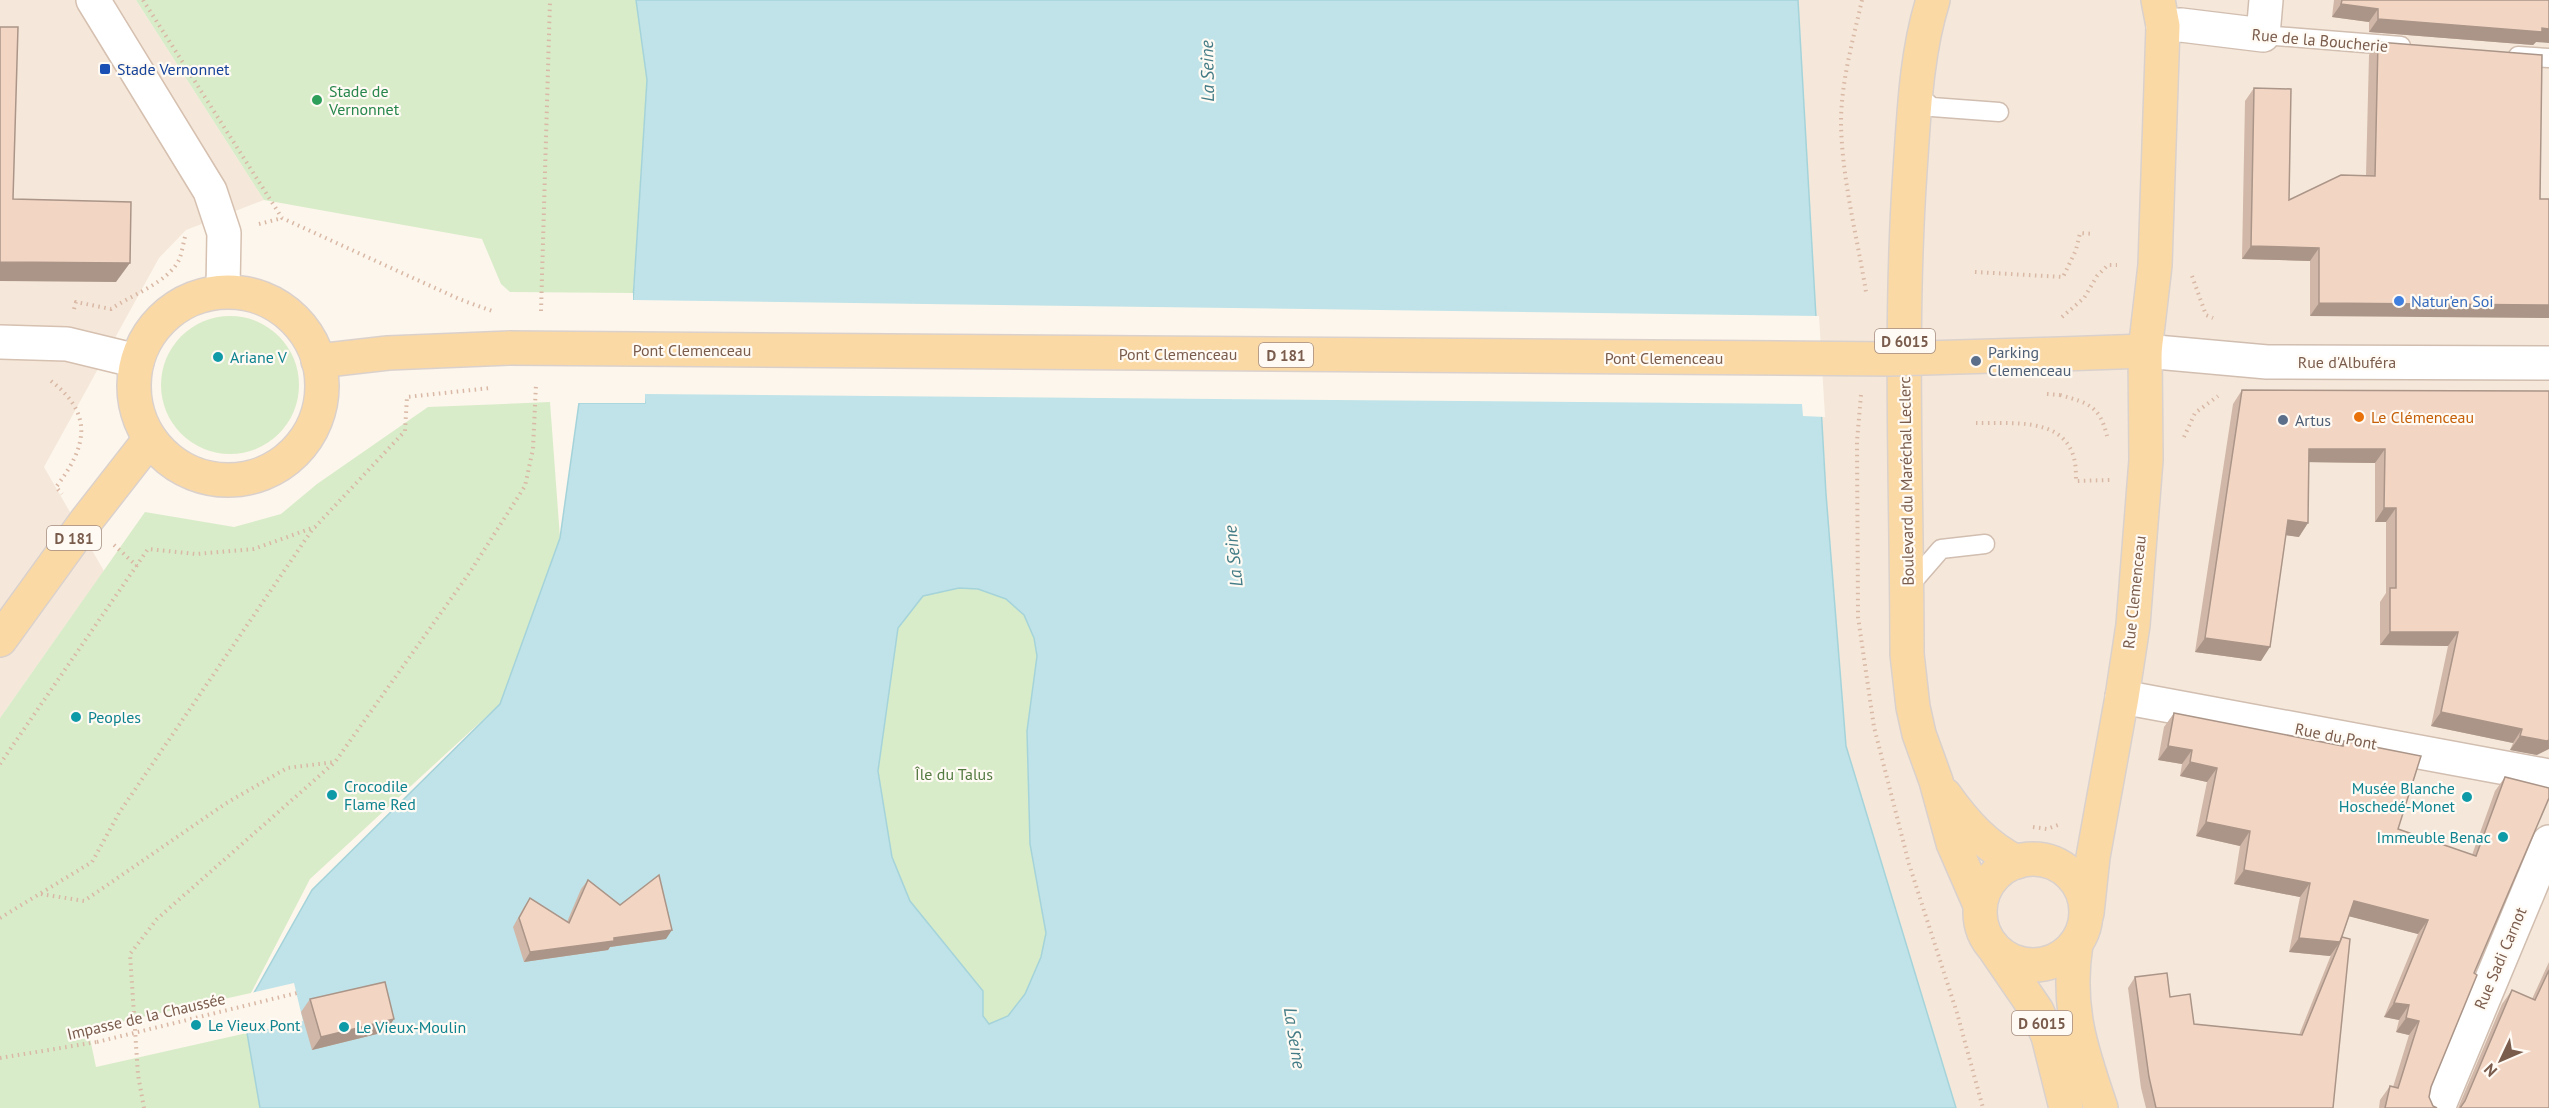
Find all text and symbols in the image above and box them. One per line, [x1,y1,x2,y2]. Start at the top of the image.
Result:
street label: Rue de la Boucherie [2251,24,2389,56]
water label: La Seine [1195,39,1219,102]
place label: Stade Vernonnet [117,59,230,79]
marker: Stade Vernonnet [98,62,112,76]
place label: Stade de Vernonnet [328,81,400,119]
marker: Stade de Vernonnet [310,93,324,107]
place label: Natur'en Soi [2411,291,2494,311]
marker: Natur'en Soi [2392,294,2406,308]
road number: D 6015 [1875,329,1935,353]
street label: Pont Clemenceau [633,340,751,360]
place label: Parking Clemenceau [1988,342,2071,380]
road number: D 181 [1259,343,1313,367]
street label: Pont Clemenceau [1119,344,1237,364]
place label: Ariane V [230,347,288,367]
street label: Pont Clemenceau [1605,348,1723,368]
marker: Ariane V [211,350,225,364]
street label: Rue d'Albuféra [2298,352,2396,372]
marker: Parking Clemenceau [1969,354,1983,368]
street label: Boulevard du Maréchal Leclerc [1894,376,1918,586]
place label: Le Clémenceau [2371,407,2474,427]
place label: Artus [2295,410,2331,430]
marker: Le Clémenceau [2352,410,2366,424]
marker: Artus [2276,413,2290,427]
water label: La Seine [1218,523,1248,588]
road number: D 181 [47,526,101,550]
street label: Rue Clemenceau [2118,534,2150,650]
place label: Peoples [88,707,141,727]
marker: Peoples [69,710,83,724]
street label: Rue du Pont [2293,718,2379,754]
park label: Île du Talus [914,764,993,784]
place label: Crocodile Flame Red [344,776,416,814]
place label: Musée Blanche Hoschedé-Monet [2339,778,2456,816]
marker: Crocodile Flame Red [325,788,339,802]
marker: Musée Blanche Hoschedé-Monet [2460,790,2474,804]
place label: Immeuble Benac [2377,827,2491,847]
marker: Immeuble Benac [2496,830,2510,844]
street label: Rue Sadi Carnot [2470,903,2531,1012]
street label: Impasse de la Chaussée [65,988,227,1044]
water label: La Seine [1279,1006,1311,1071]
road number: D 6015 [2012,1011,2072,1035]
place label: Le Vieux Pont [208,1015,301,1035]
place label: Le Vieux-Moulin [356,1017,466,1037]
marker: Le Vieux Pont [189,1018,203,1032]
marker: Le Vieux-Moulin [337,1020,351,1034]
north arrow [2471,1030,2531,1090]
text: N [2479,1060,2501,1081]

